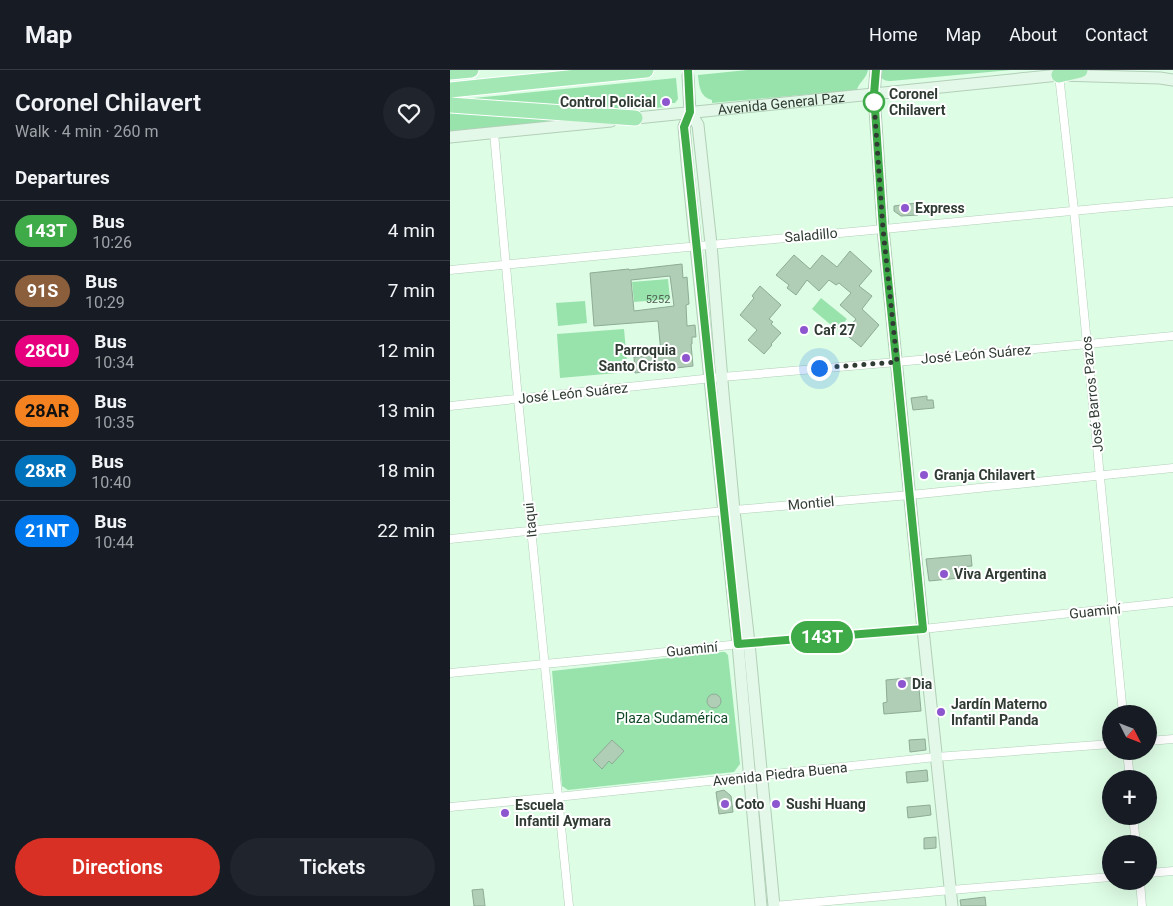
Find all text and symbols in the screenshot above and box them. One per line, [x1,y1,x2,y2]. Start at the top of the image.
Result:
text: Map [25,21,72,49]
text: Home [869,24,918,45]
text: Map [946,24,981,45]
text: About [1009,24,1057,45]
text: Contact [1085,24,1148,45]
place label: Coronel Chilavert [889,86,946,118]
button: heart [383,87,435,139]
text: Coronel Chilavert [15,89,201,117]
street label: Avenida General Paz [717,89,846,118]
marker: Coronel Chilavert [863,91,885,113]
place label: Control Policial [560,94,656,110]
marker: Control Policial [660,96,672,108]
text: Walk · 4 min · 260 m [15,122,159,141]
text: Departures [15,166,110,189]
place label: Express [915,200,965,216]
marker: Express [899,202,911,214]
text: Bus [92,210,125,233]
text: 4 min [388,219,435,242]
text: 143T [25,220,67,241]
street label: Saladillo [784,225,838,245]
text: 10:26 [92,233,132,252]
text: Bus [85,270,118,293]
text: 7 min [388,279,435,302]
text: 91S [27,280,58,301]
text: 10:29 [85,293,125,312]
house number: 5252 [646,293,670,306]
place label: Caf 27 [814,322,855,338]
marker: Caf 27 [798,324,810,336]
text: Bus [94,330,127,353]
street label: José Barros Pazos [1078,335,1106,453]
text: 12 min [377,339,435,362]
text: 28CU [25,340,69,361]
street label: José León Suárez [920,341,1032,367]
place label: Parroquia Santo Cristo [598,342,676,374]
marker: Parroquia Santo Cristo [680,352,692,364]
text: 10:34 [94,353,134,372]
your location [807,356,832,381]
street label: José León Suárez [517,379,629,407]
text: Bus [94,390,127,413]
text: 13 min [377,399,435,422]
text: 28AR [25,400,69,421]
text: 10:35 [94,413,134,432]
text: Bus [91,450,124,473]
text: 18 min [377,459,435,482]
text: 28xR [25,460,66,481]
place label: Granja Chilavert [934,467,1035,483]
marker: Granja Chilavert [918,469,930,481]
text: 10:40 [91,473,131,492]
street label: Montiel [787,493,835,513]
street label: Itaqui [520,502,540,538]
text: Bus [94,510,127,533]
text: 22 min [377,519,435,542]
text: 21NT [25,520,69,541]
text: 10:44 [94,533,134,552]
place label: Viva Argentina [954,566,1047,582]
marker: Viva Argentina [938,568,950,580]
street label: Guaminí [1068,600,1122,622]
line badge: 143T [787,621,857,653]
text: 143T [801,626,843,647]
street label: Guaminí [665,638,719,660]
place label: Dia [912,676,933,692]
marker: Dia [896,678,908,690]
place label: Jardín Materno Infantil Panda [951,696,1047,728]
north arrow [1102,705,1158,760]
map controls [1102,705,1157,890]
marker: Jardín Materno Infantil Panda [935,706,947,718]
park label: Plaza Sudamérica [616,710,728,726]
street label: Avenida Piedra Buena [712,759,848,789]
button: + [1102,770,1157,825]
place label: Coto [735,796,765,812]
place label: Sushi Huang [786,796,866,812]
place label: Escuela Infantil Aymara [515,797,612,829]
marker: Coto [719,798,731,810]
marker: Sushi Huang [770,798,782,810]
marker: Escuela Infantil Aymara [499,807,511,819]
button: − [1102,835,1157,890]
button: Directions [15,838,220,896]
button: Tickets [230,838,435,896]

